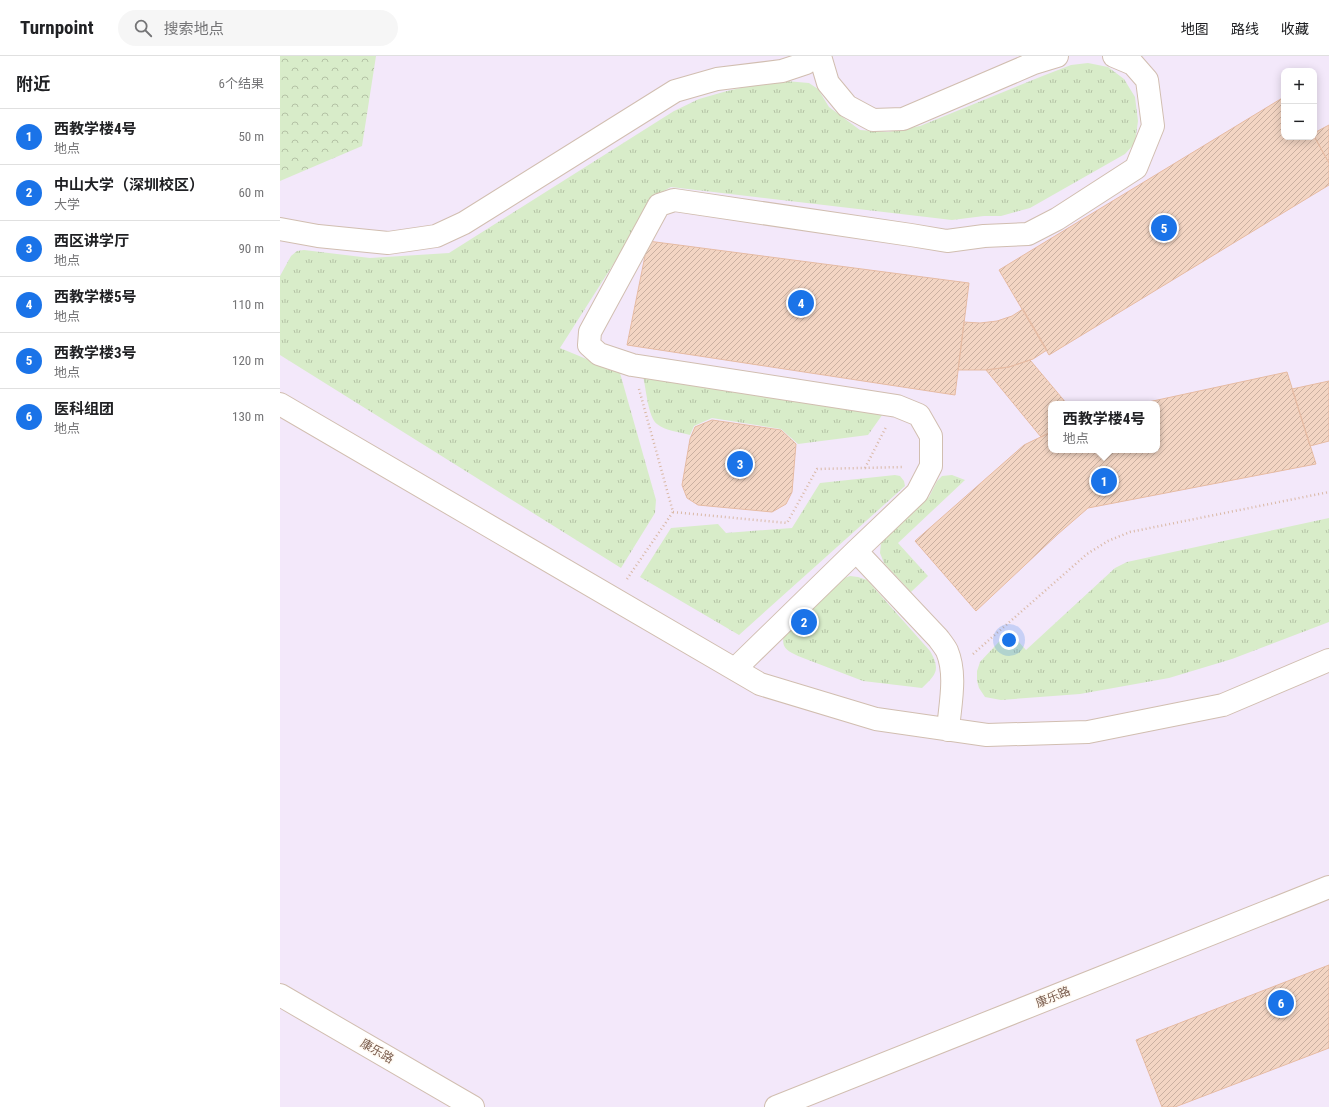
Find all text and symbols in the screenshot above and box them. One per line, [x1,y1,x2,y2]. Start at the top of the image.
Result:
search box [118,10,398,46]
text: Turnpoint [20,16,94,39]
icon: search [132,17,154,39]
text: 搜索地点 [164,20,224,38]
text: 地图 [1181,21,1209,37]
text: 路线 [1231,21,1259,37]
text: 收藏 [1281,21,1309,37]
map controls [1281,68,1317,140]
button: + [1281,68,1317,104]
text: 附近 [16,74,50,94]
text: 6个结果 [219,76,264,91]
button: − [1281,104,1317,140]
text: 西教学楼4号 [54,120,137,138]
text: 1 [26,129,32,144]
text: 50 m [238,129,264,144]
text: 地点 [54,141,80,156]
text: 中山大学（深圳校区） [54,176,204,194]
text: 2 [26,185,32,200]
text: 60 m [238,185,264,200]
text: 大学 [54,197,80,212]
pin: 5 [1151,213,1177,243]
text: 西区讲学厅 [54,232,129,250]
text: 3 [26,241,32,256]
text: 90 m [238,241,264,256]
text: 地点 [54,253,80,268]
text: 西教学楼5号 [54,288,137,306]
pin: 4 [788,288,814,318]
text: 4 [26,297,32,312]
text: 110 m [232,297,264,312]
text: 地点 [54,309,80,324]
text: 西教学楼3号 [54,344,137,362]
text: 5 [26,353,32,368]
text: 120 m [232,353,264,368]
text: 地点 [54,365,80,380]
text: 医科组团 [54,400,114,418]
popup [1048,401,1160,453]
text: 6 [26,409,32,424]
text: 130 m [232,409,264,424]
text: 西教学楼4号 [1063,410,1145,428]
text: 地点 [54,421,80,436]
text: 地点 [1063,431,1089,446]
pin: 3 [727,449,753,479]
pin: 1 [1091,466,1117,496]
pin: 2 [791,607,817,637]
your location [999,630,1019,650]
street label: 康乐路 [1034,984,1072,1010]
pin: 6 [1268,988,1294,1018]
street label: 康乐路 [358,1036,396,1066]

